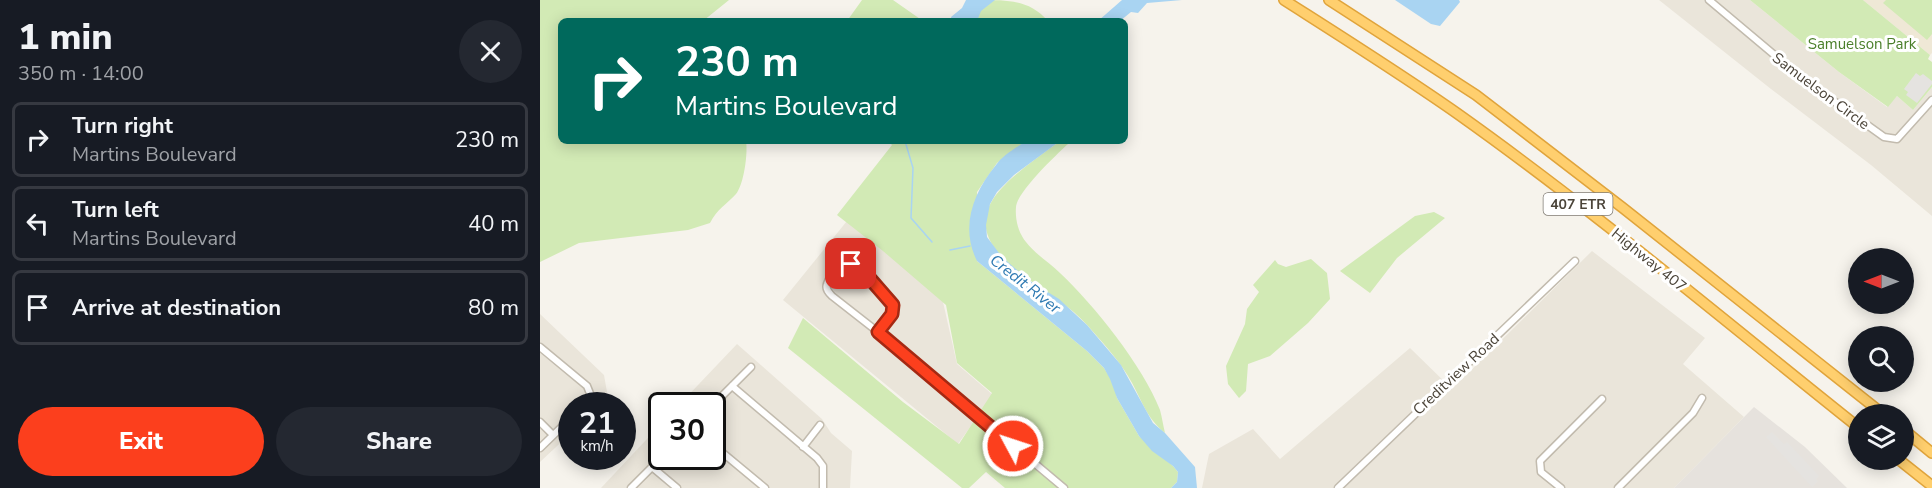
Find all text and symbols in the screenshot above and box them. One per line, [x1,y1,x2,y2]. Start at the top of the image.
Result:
text: 1 min [18,13,113,62]
button: close [459,20,522,83]
text: 230 m [675,34,799,91]
park label: Samuelson Park [1808,34,1917,54]
icon: right [576,42,654,120]
street label: Samuelson Circle [1768,48,1874,134]
text: 350 m · 14:00 [18,60,144,87]
text: Martins Boulevard [675,88,897,125]
text: Turn right [72,111,173,141]
icon: right [21,123,54,156]
text: 230 m [455,125,519,155]
text: Martins Boulevard [72,141,237,168]
road number: 407 ETR [1544,193,1612,215]
text: Turn left [72,195,159,225]
icon: left [21,207,54,240]
text: 40 m [468,209,519,239]
street label: Highway 407 [1607,224,1691,296]
text: Martins Boulevard [72,225,237,252]
pin [825,238,876,289]
icon: arrive [834,247,867,280]
north arrow [1848,248,1914,314]
map controls [1848,248,1914,470]
water label: Credit River [985,249,1066,319]
icon: arrive [21,291,54,324]
text: Arrive at destination [72,293,281,323]
text: 80 m [468,293,519,323]
button: search [1848,326,1914,392]
street label: Creditview Road [1408,329,1504,419]
speed limit sign: 30 [648,392,726,470]
text: 21 [579,403,615,444]
button: layers [1848,404,1914,470]
button: Exit [18,407,264,476]
button: Share [276,407,522,476]
position arrow [981,414,1045,478]
text: km/h [580,436,614,456]

